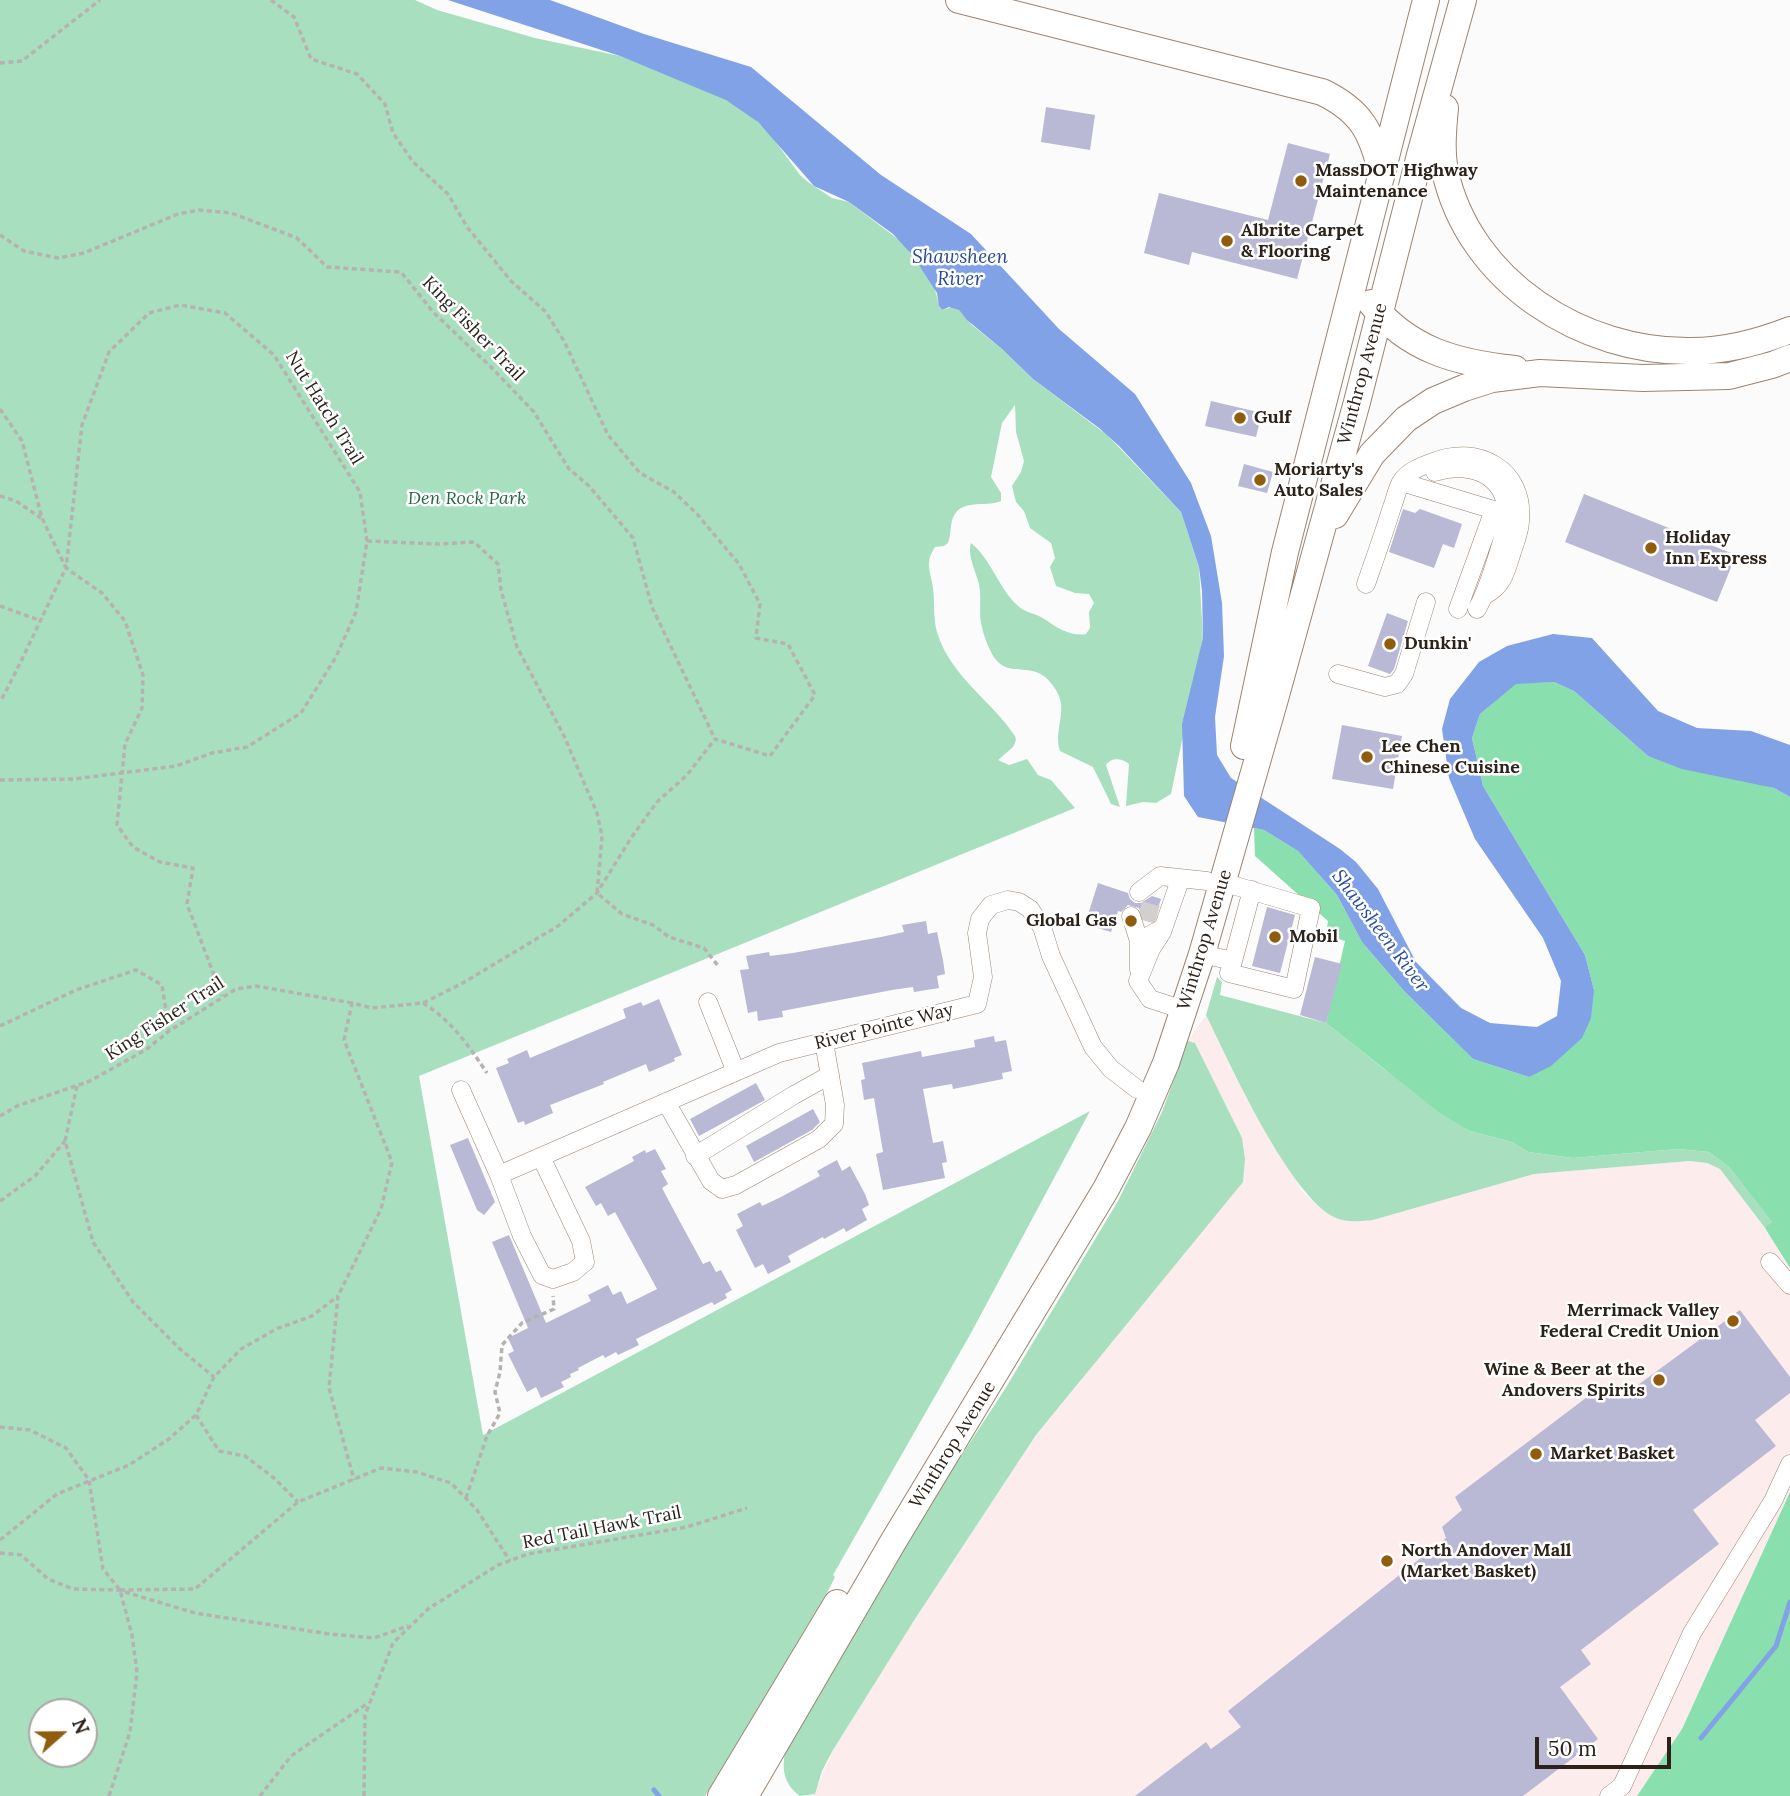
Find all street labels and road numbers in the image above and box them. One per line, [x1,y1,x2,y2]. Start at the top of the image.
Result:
street label: King Fisher Trail [418,272,528,386]
street label: Winthrop Avenue [1334,301,1392,447]
street label: Nut Hatch Trail [281,347,367,469]
street label: Winthrop Avenue [1173,867,1237,1013]
street label: King Fisher Trail [102,973,228,1065]
street label: River Pointe Way [812,999,956,1055]
street label: Winthrop Avenue [905,1377,1001,1513]
street label: Red Tail Hawk Trail [521,1502,683,1554]

